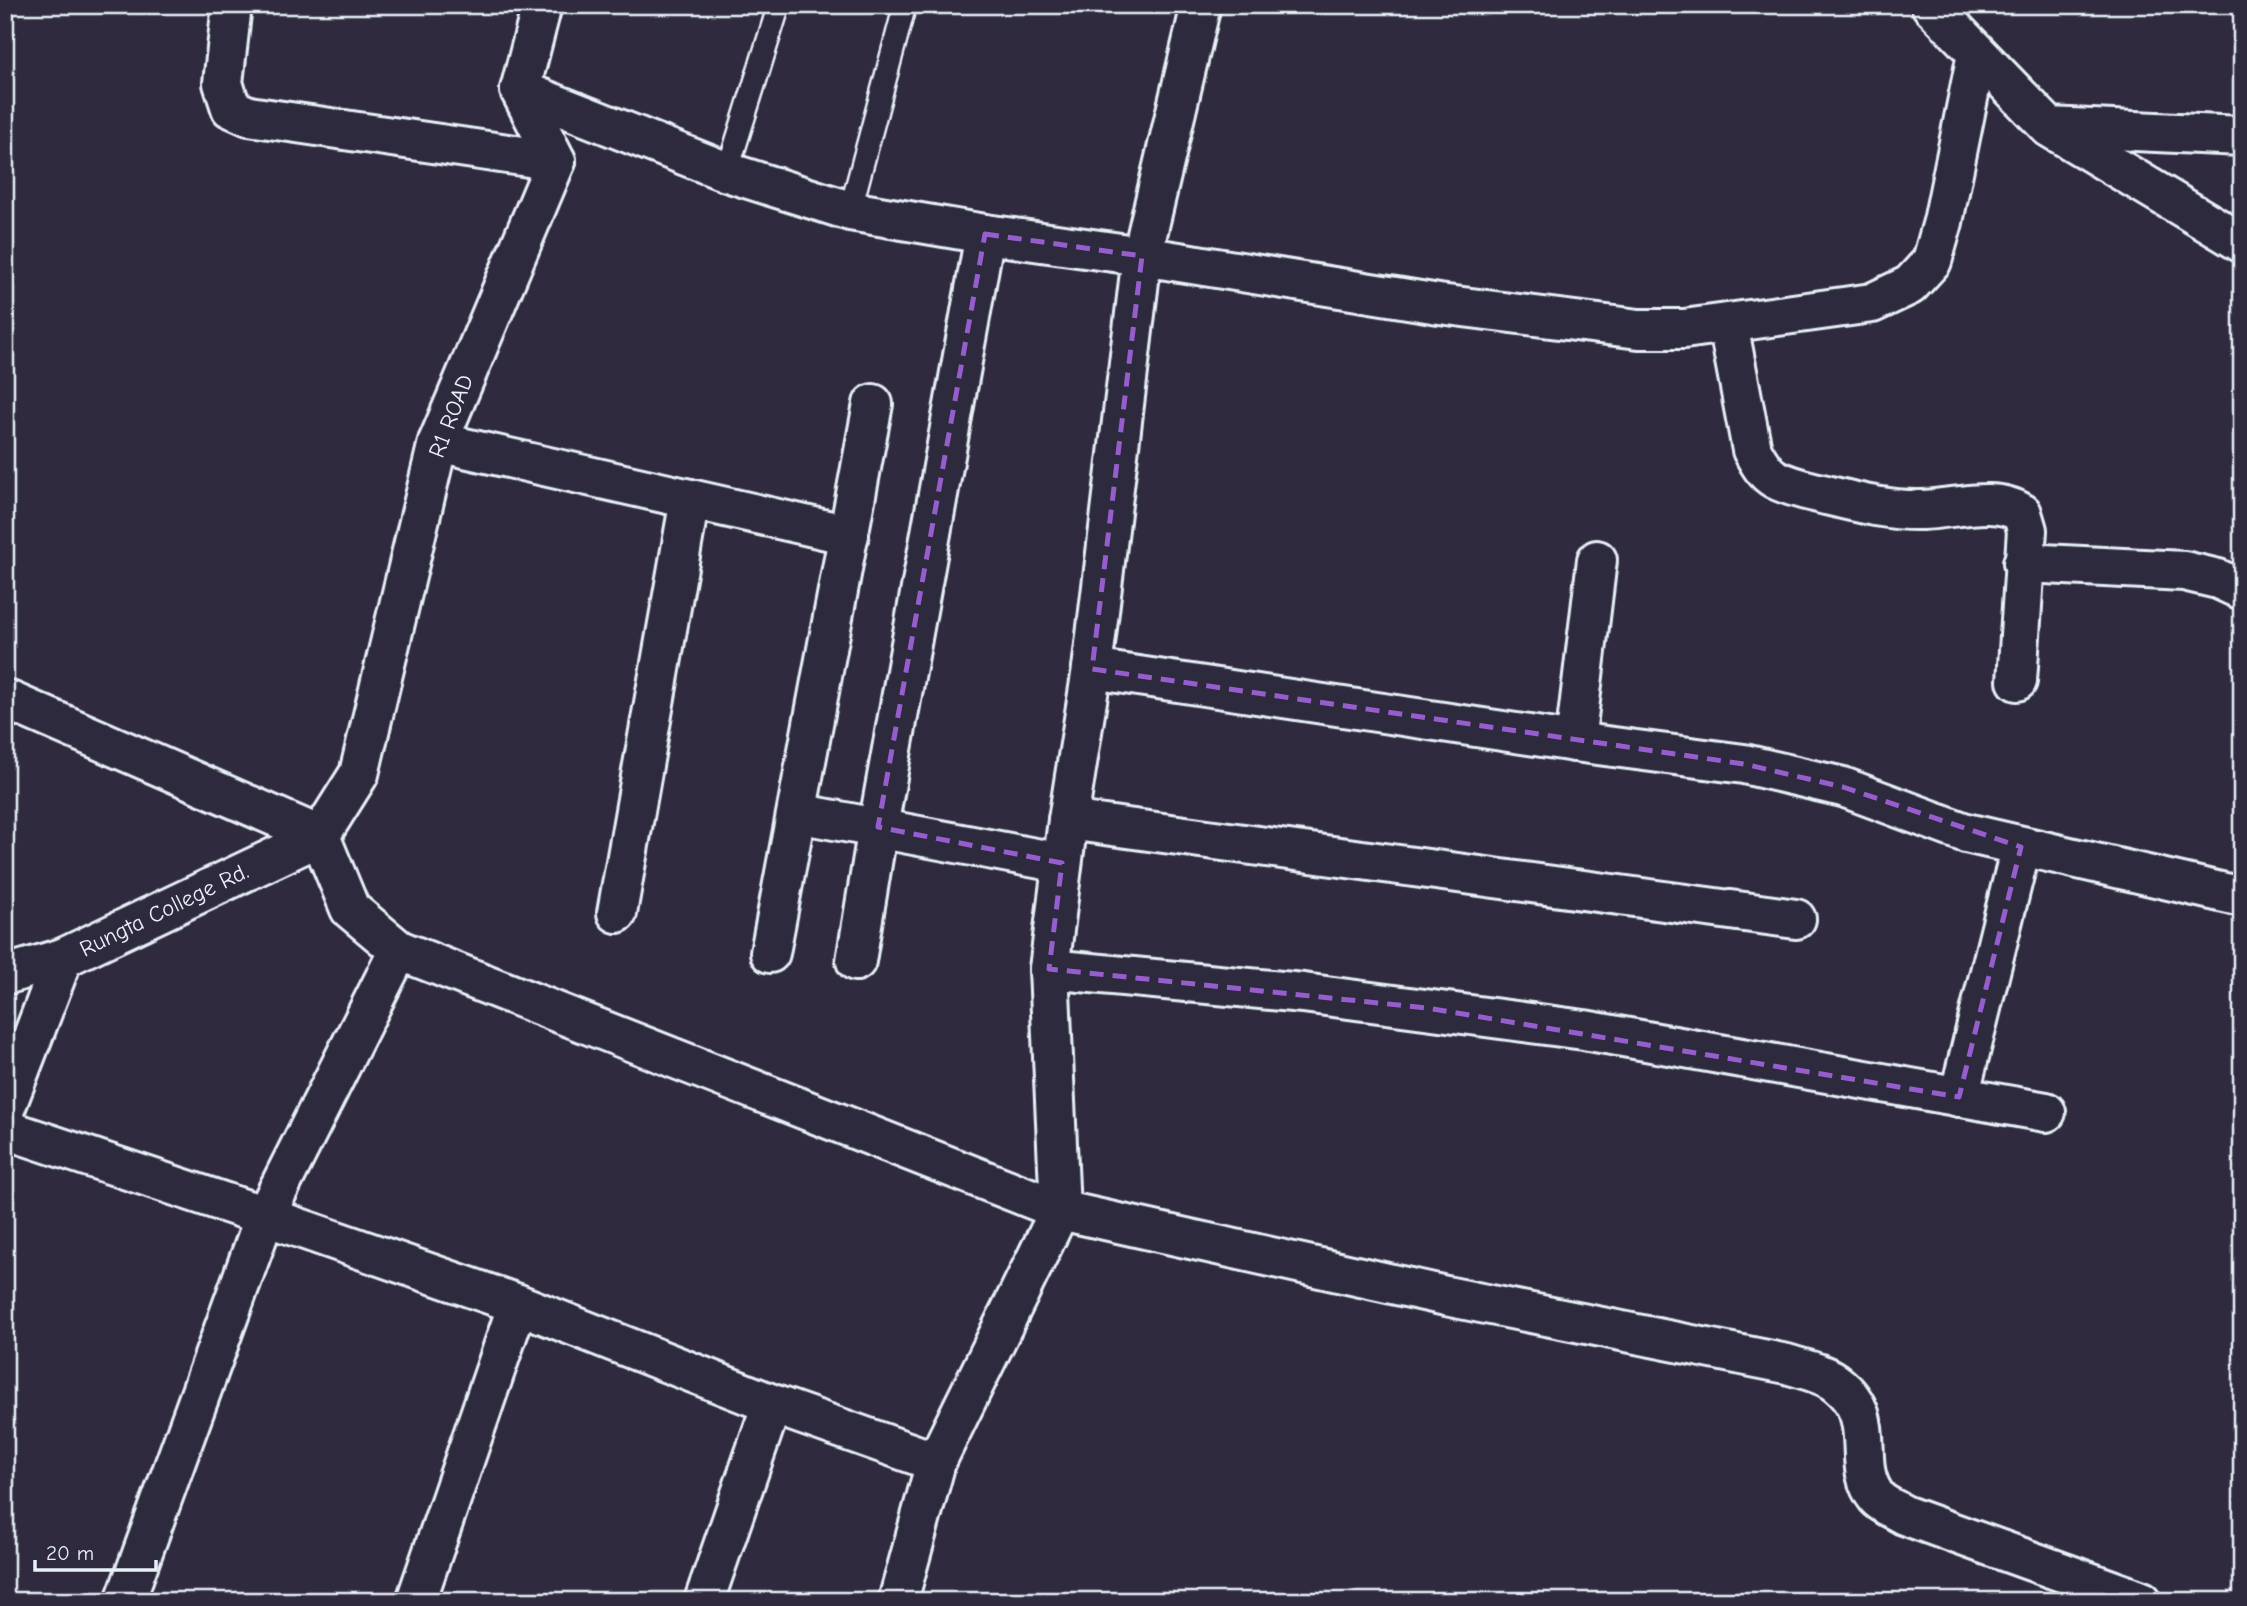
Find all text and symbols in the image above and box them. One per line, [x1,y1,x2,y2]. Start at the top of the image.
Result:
street label: R1 ROAD [423,371,479,461]
street label: Rungta College Rd. [75,857,253,963]
scale bar [35,1529,156,1573]
text: 20 m [46,1541,94,1565]

